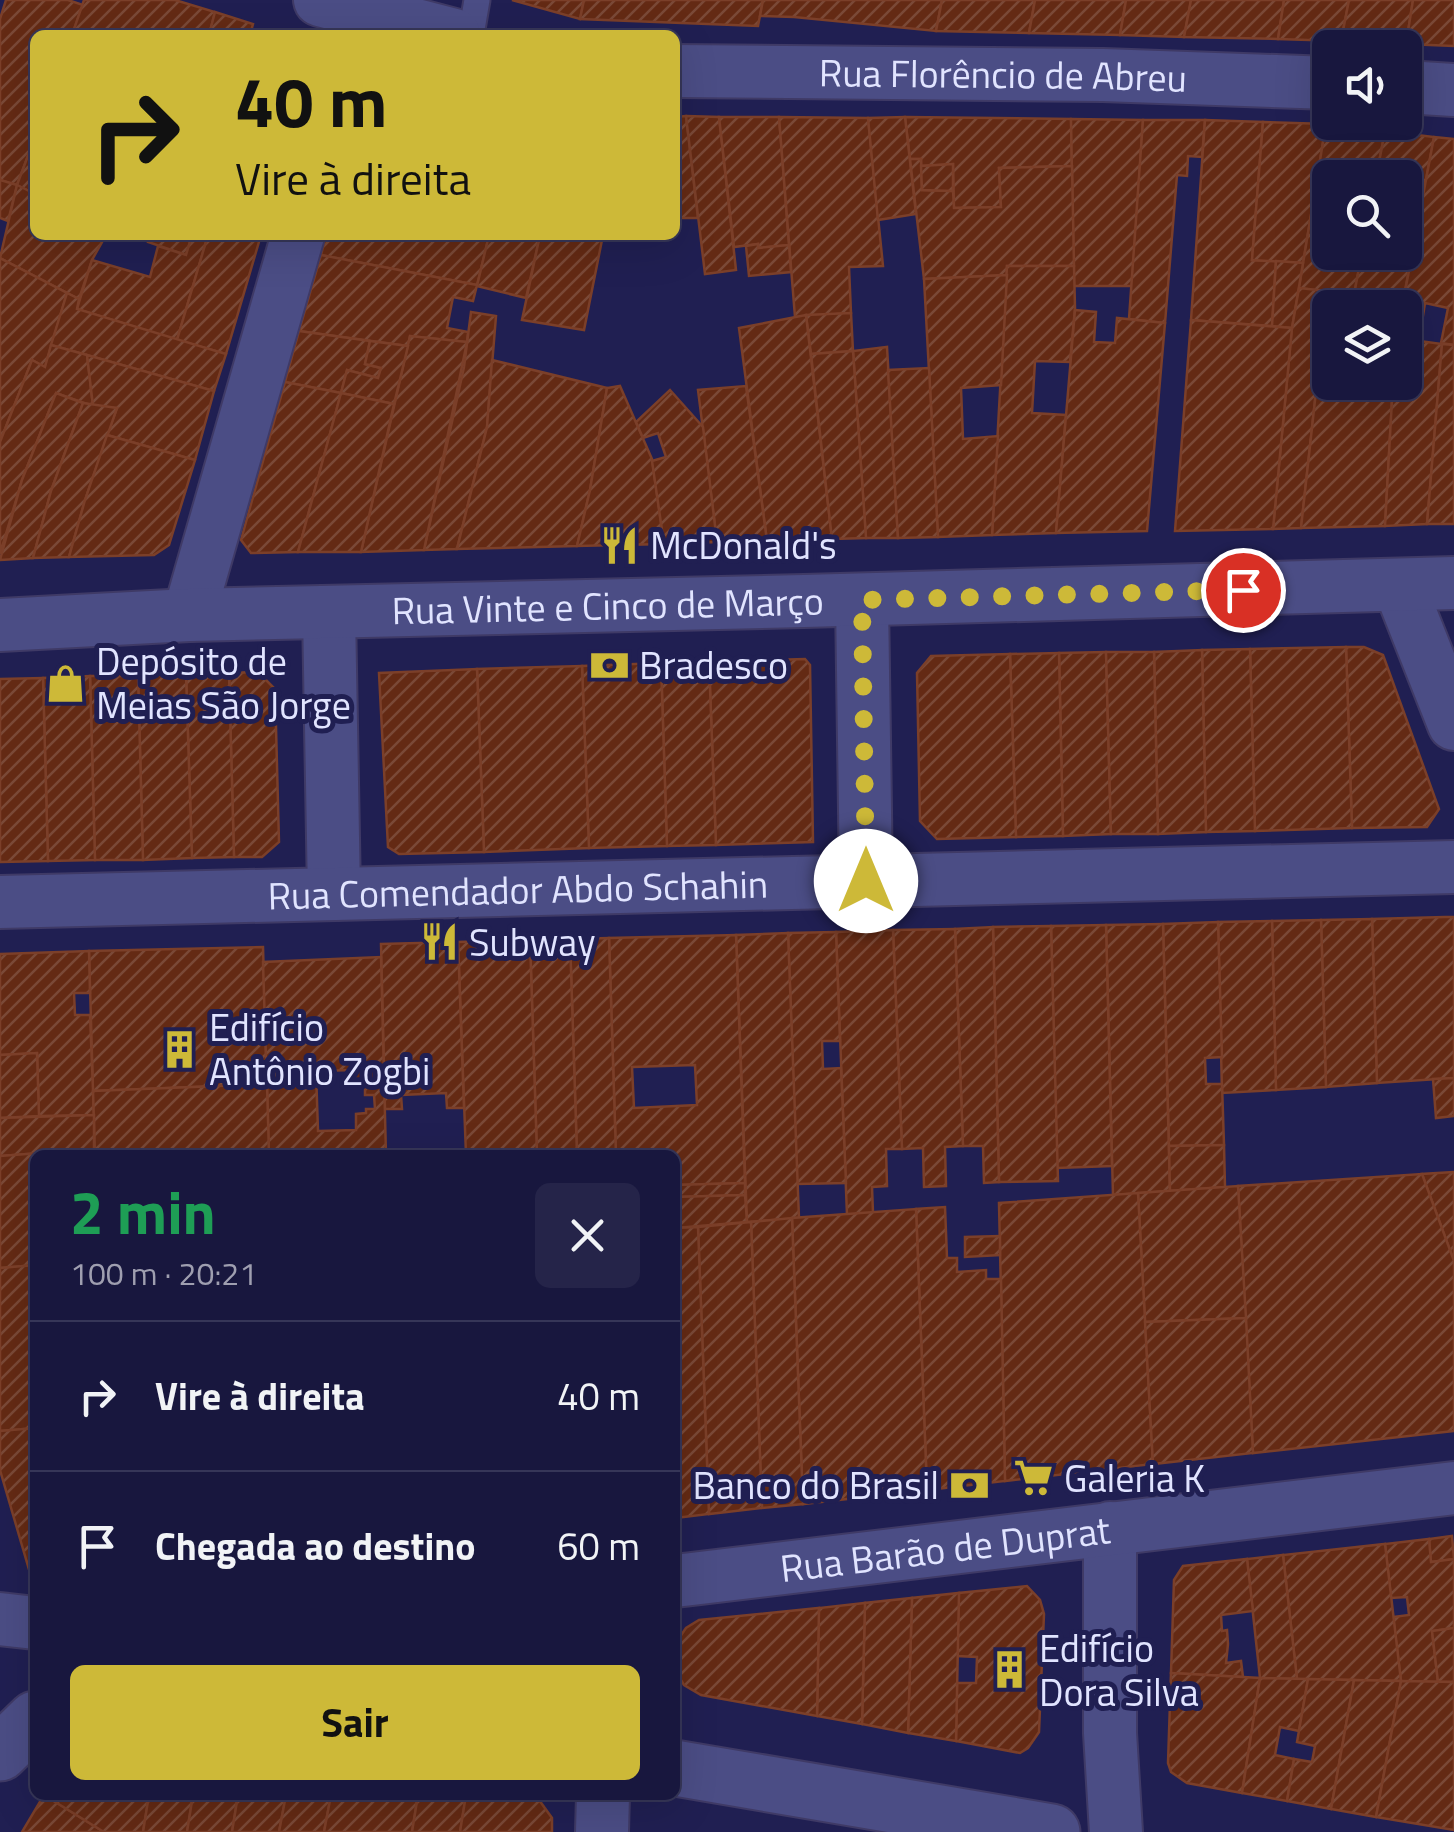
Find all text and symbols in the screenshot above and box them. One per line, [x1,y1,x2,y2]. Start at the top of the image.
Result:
map controls [1312,30,1422,400]
button: sound [1312,30,1422,140]
street label: Rua Florêncio de Abreu [819,43,1188,107]
text: 40 m [235,48,388,154]
icon: right [70,70,200,200]
text: Vire à direita [235,144,471,212]
button: search [1312,160,1422,270]
button: layers [1312,290,1422,400]
place label: McDonald's [650,516,837,574]
restaurant icon: McDonald's [599,524,641,566]
pin [1201,548,1286,633]
icon: arrive [1216,563,1271,618]
street label: Rua Vinte e Cinco de Março [391,571,824,639]
place label: Depósito de Meias São Jorge [96,632,351,734]
place label: Bradesco [639,636,788,694]
bank icon: Bradesco [588,644,630,686]
shop icon: Depósito de Meias São Jorge [45,662,87,704]
position arrow [814,829,918,933]
street label: Rua Comendador Abdo Schahin [267,855,769,925]
place label: Subway [469,913,596,971]
restaurant icon: Subway [418,921,460,963]
place label: Edifício Antônio Zogbi [209,998,430,1100]
building icon: Edifício Antônio Zogbi [158,1028,200,1070]
text: 2 min [70,1166,216,1257]
button: close [535,1183,640,1288]
text: 100 m · 20:21 [70,1249,257,1297]
text: Vire à direita [155,1367,365,1425]
text: 40 m [557,1367,640,1425]
icon: right [70,1369,125,1424]
place label: Galeria K [1064,1449,1205,1507]
place label: Banco do Brasil [692,1456,939,1514]
supermarket icon: Galeria K [1013,1457,1055,1499]
bank icon: Banco do Brasil [948,1464,990,1506]
street label: Rua Barão de Duprat [777,1500,1113,1597]
text: Chegada ao destino [155,1517,475,1575]
text: 60 m [557,1517,640,1575]
icon: arrive [70,1519,125,1574]
place label: Edifício Dora Silva [1039,1619,1199,1721]
building icon: Edifício Dora Silva [988,1649,1030,1691]
button: Sair [70,1665,640,1780]

